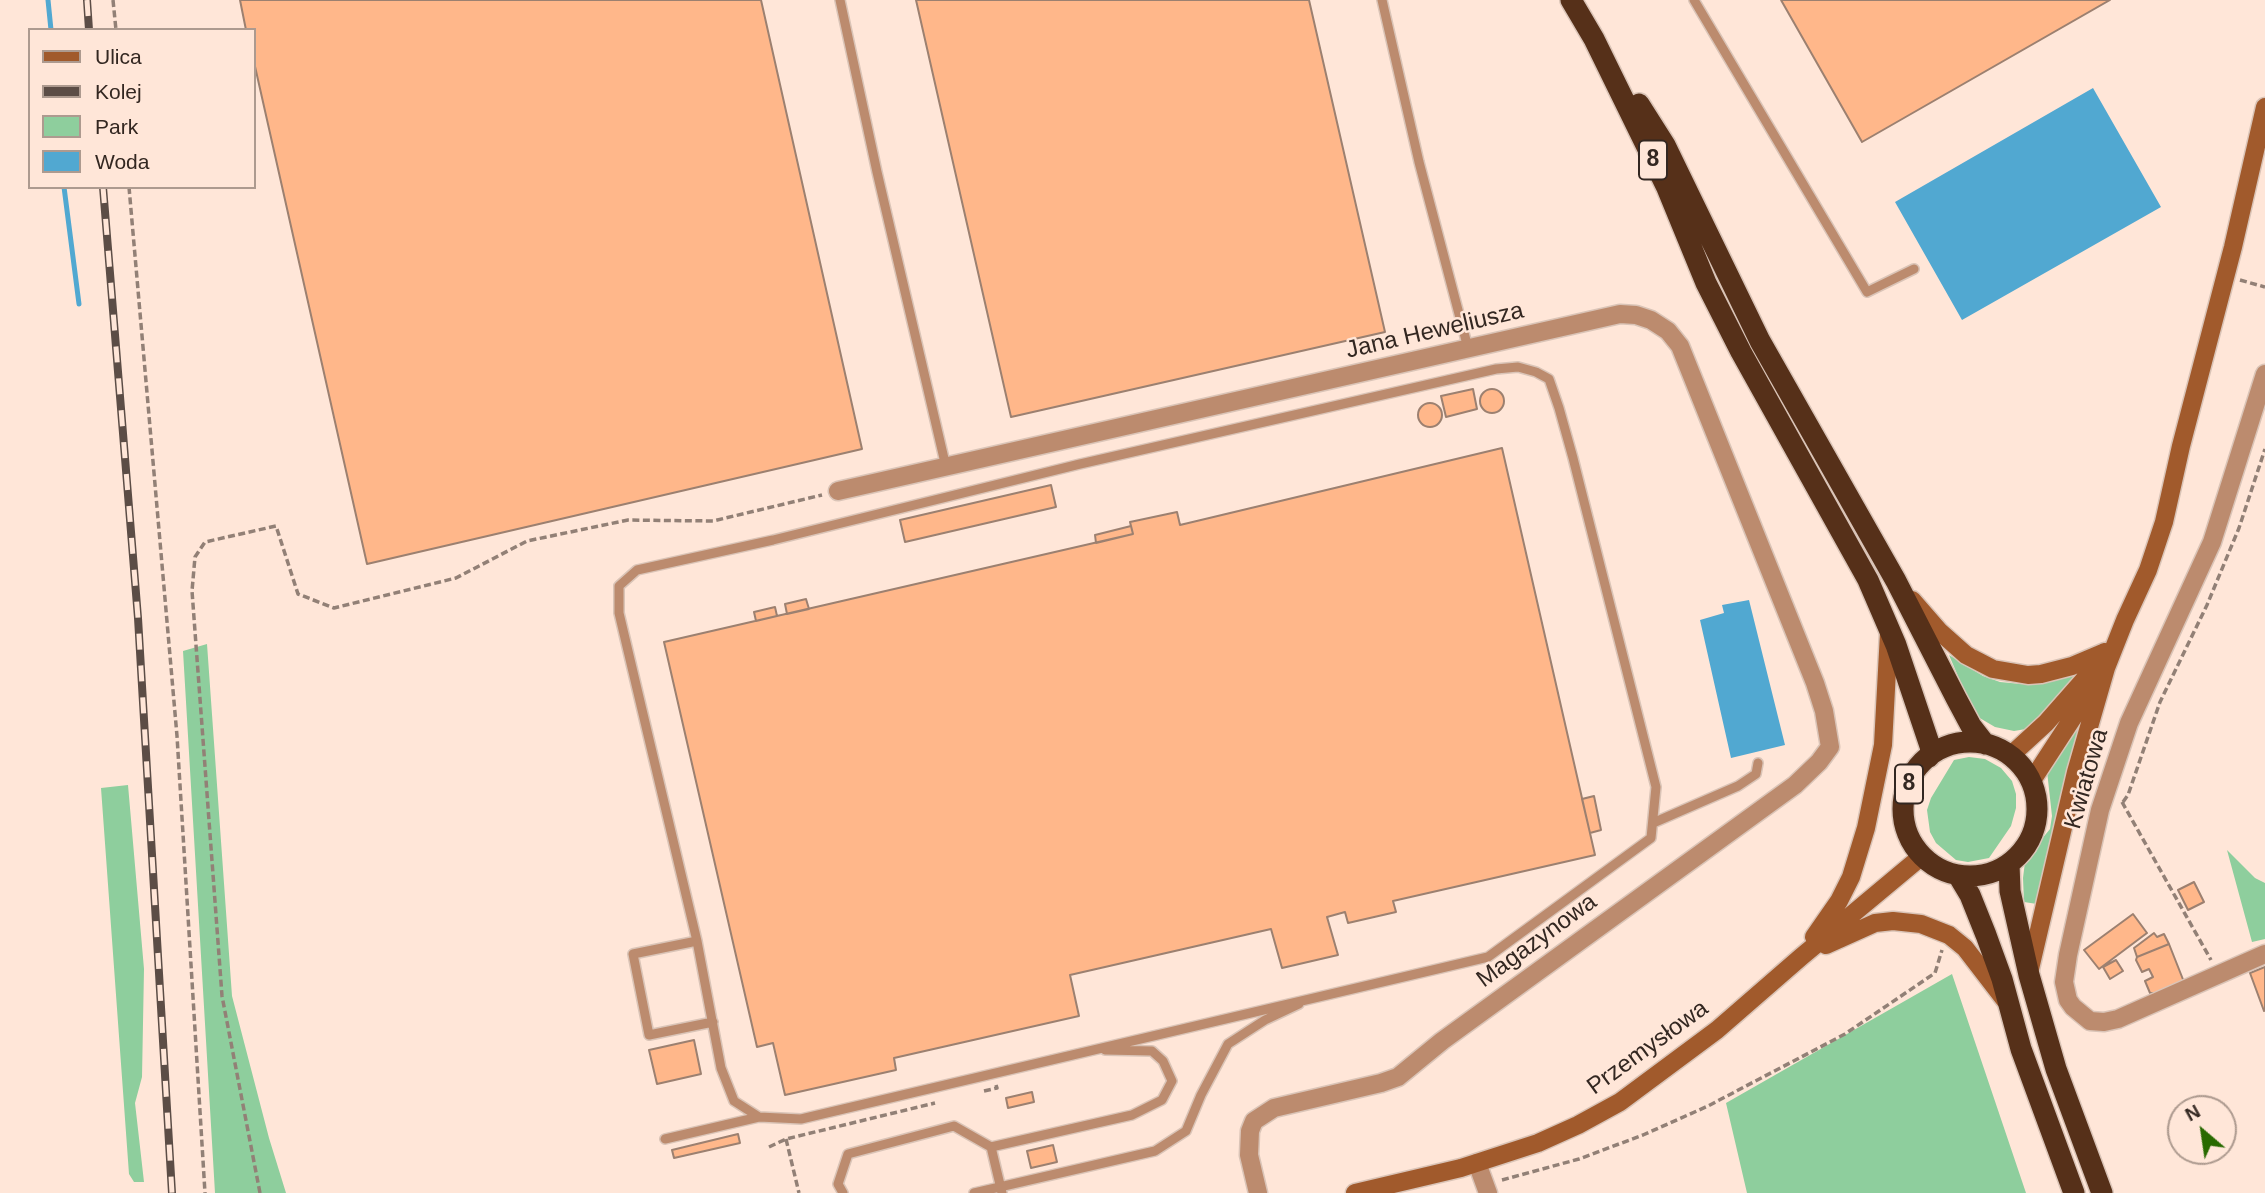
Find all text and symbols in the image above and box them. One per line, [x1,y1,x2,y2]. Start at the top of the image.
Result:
legend [28,28,256,189]
text: Ulica [95,45,142,68]
text: Kolej [95,80,142,103]
text: Park [95,115,138,138]
road number: 8 [1639,140,1667,180]
text: Woda [95,150,149,173]
street label: Jana Heweliusza [1343,297,1527,365]
street label: Kwiatowa [2059,726,2115,832]
road number: 8 [1895,764,1923,804]
street label: Magazynowa [1471,888,1603,994]
street label: Przemysłowa [1582,994,1714,1102]
north arrow [2167,1095,2237,1165]
text: N [2181,1100,2204,1125]

